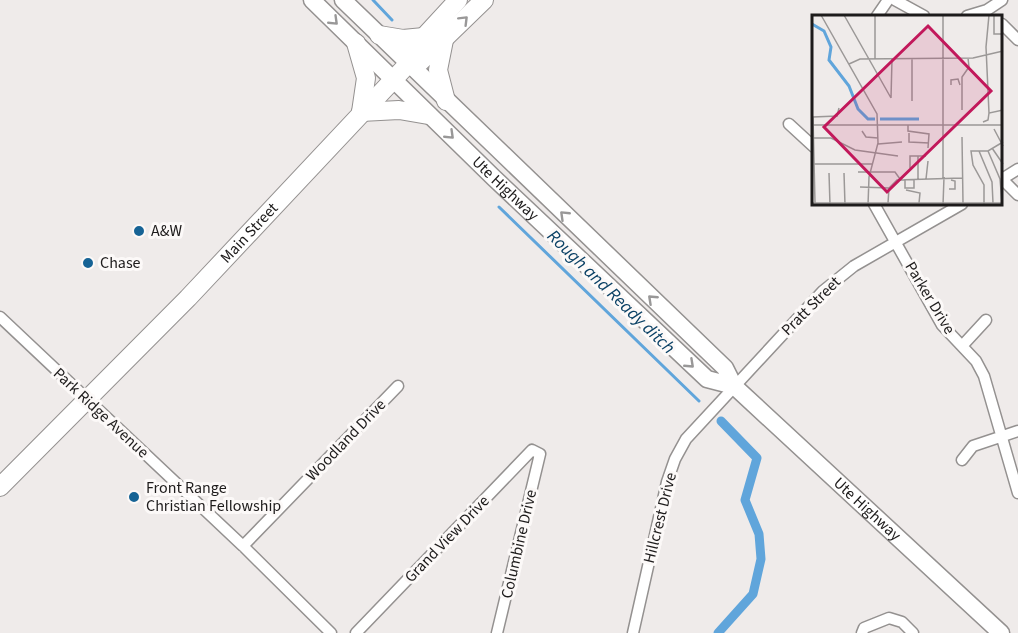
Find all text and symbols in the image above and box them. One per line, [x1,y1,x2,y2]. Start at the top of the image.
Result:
one-way arrow [326,14,337,25]
inset map [812,15,1003,206]
one-way arrow [456,16,467,27]
one-way arrow [443,128,453,139]
street label: Ute Highway [467,151,544,226]
street label: Main Street [215,197,284,268]
one-way arrow [560,211,570,222]
place label: A&W [151,220,182,242]
marker: A&W [132,224,146,238]
water label: Rough and Ready ditch [541,224,681,360]
place label: Chase [100,252,141,274]
marker: Chase [81,256,95,270]
street label: Parker Drive [900,258,960,338]
street label: Pratt Street [776,271,846,341]
one-way arrow [648,295,659,306]
one-way arrow [683,356,694,367]
street label: Park Ridge Avenue [48,363,154,463]
street label: Woodland Drive [301,394,391,486]
street label: Hillcrest Drive [638,470,682,566]
street label: Ute Highway [829,472,906,546]
place label: Front Range Christian Fellowship [146,477,281,517]
street label: Columbine Drive [496,487,542,601]
marker: Front Range Christian Fellowship [127,490,141,504]
street label: Grand View Drive [400,490,494,587]

